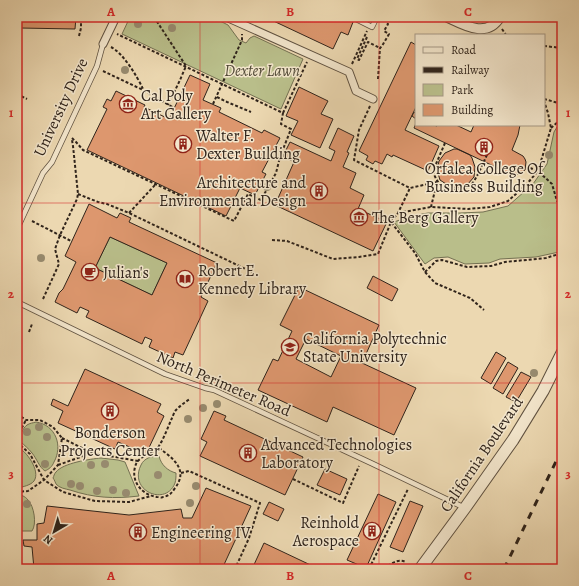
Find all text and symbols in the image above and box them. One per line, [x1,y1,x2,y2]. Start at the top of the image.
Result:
text: A [106,3,116,20]
text: B [286,3,294,20]
text: C [464,3,472,20]
legend [415,34,545,126]
text: Road [451,42,477,58]
street label: University Drive [28,55,93,160]
park label: Dexter Lawn [224,60,300,82]
text: Railway [451,62,490,78]
text: Park [451,82,474,98]
place label: Cal Poly Art Gallery [140,85,212,125]
museum icon: Cal Poly Art Gallery [118,94,138,114]
text: Building [451,102,493,118]
text: 1 [9,104,14,121]
text: 1 [566,104,571,121]
place label: Walter F. Dexter Building [195,125,300,165]
building icon: Walter F. Dexter Building [173,134,193,154]
building icon: Orfalea College Of Business Building [474,137,494,157]
place label: Orfalea College Of Business Building [425,158,546,198]
place label: Architecture and Environmental Design [159,172,306,212]
building icon: Architecture and Environmental Design [309,181,329,201]
museum icon: The Berg Gallery [349,207,369,227]
place label: The Berg Gallery [372,207,479,229]
place label: Robert E. Kennedy Library [198,260,307,300]
cafe icon: Julian's [80,262,100,282]
place label: Julian's [103,262,149,284]
library icon: Robert E. Kennedy Library [175,269,195,289]
text: 2 [8,285,15,302]
text: 2 [565,285,572,302]
place label: California Polytechnic State University [303,328,447,368]
school or university icon: California Polytechnic State University [280,337,300,357]
street label: North Perimeter Road [153,346,294,422]
street label: California Boulevard [435,392,529,517]
building icon: Bonderson Projects Center [100,401,120,421]
place label: Bonderson Projects Center [60,422,160,462]
place label: Advanced Technologies Laboratory [260,434,412,474]
building icon: Advanced Technologies Laboratory [238,443,258,463]
text: 3 [8,465,14,482]
text: 3 [565,465,571,482]
north arrow [34,512,74,552]
place label: Reinhold Aerospace [292,512,359,552]
building icon: Reinhold Aerospace [362,521,382,541]
building icon: Engineering IV [128,522,148,542]
place label: Engineering IV [151,522,251,544]
text: N [40,531,56,548]
text: A [106,567,116,584]
text: B [286,567,294,584]
text: C [464,567,472,584]

